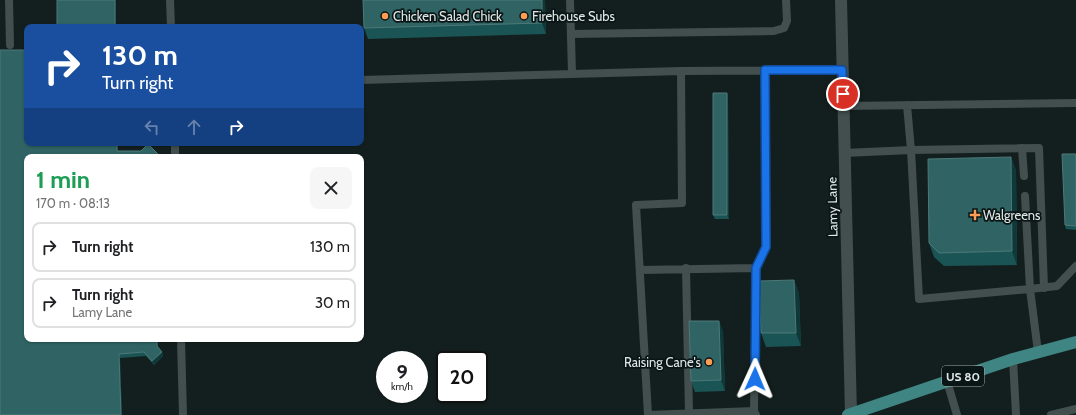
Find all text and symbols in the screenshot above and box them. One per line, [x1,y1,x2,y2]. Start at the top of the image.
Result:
place label: Chicken Salad Chick [393,8,502,24]
place label: Firehouse Subs [532,8,616,24]
marker: Chicken Salad Chick [380,11,390,21]
marker: Firehouse Subs [519,11,529,21]
text: 130 m [102,38,178,72]
icon: right [36,40,88,92]
text: Turn right [102,72,173,94]
pin [826,77,860,111]
icon: arrive [832,83,854,105]
icon: left [141,116,163,138]
icon: ahead [183,116,205,138]
icon: right [225,116,247,138]
text: 1 min [36,165,90,194]
button: close [310,167,352,209]
street label: Lamy Lane [823,176,841,237]
text: 170 m · 08:13 [36,195,110,211]
place label: Walgreens [983,207,1041,223]
marker: Walgreens [970,210,980,220]
icon: right [38,236,60,258]
text: Turn right [72,238,133,256]
text: 130 m [310,238,350,256]
text: Turn right [72,286,133,304]
icon: right [38,292,60,314]
text: 30 m [315,294,350,312]
text: Lamy Lane [72,304,132,320]
speed limit sign: 20 [436,351,488,403]
place label: Raising Cane's [624,354,702,370]
marker: Raising Cane's [704,357,714,367]
position arrow [734,358,776,400]
text: 9 [396,360,408,384]
road number: US 80 [942,366,984,386]
text: km/h [391,380,413,393]

